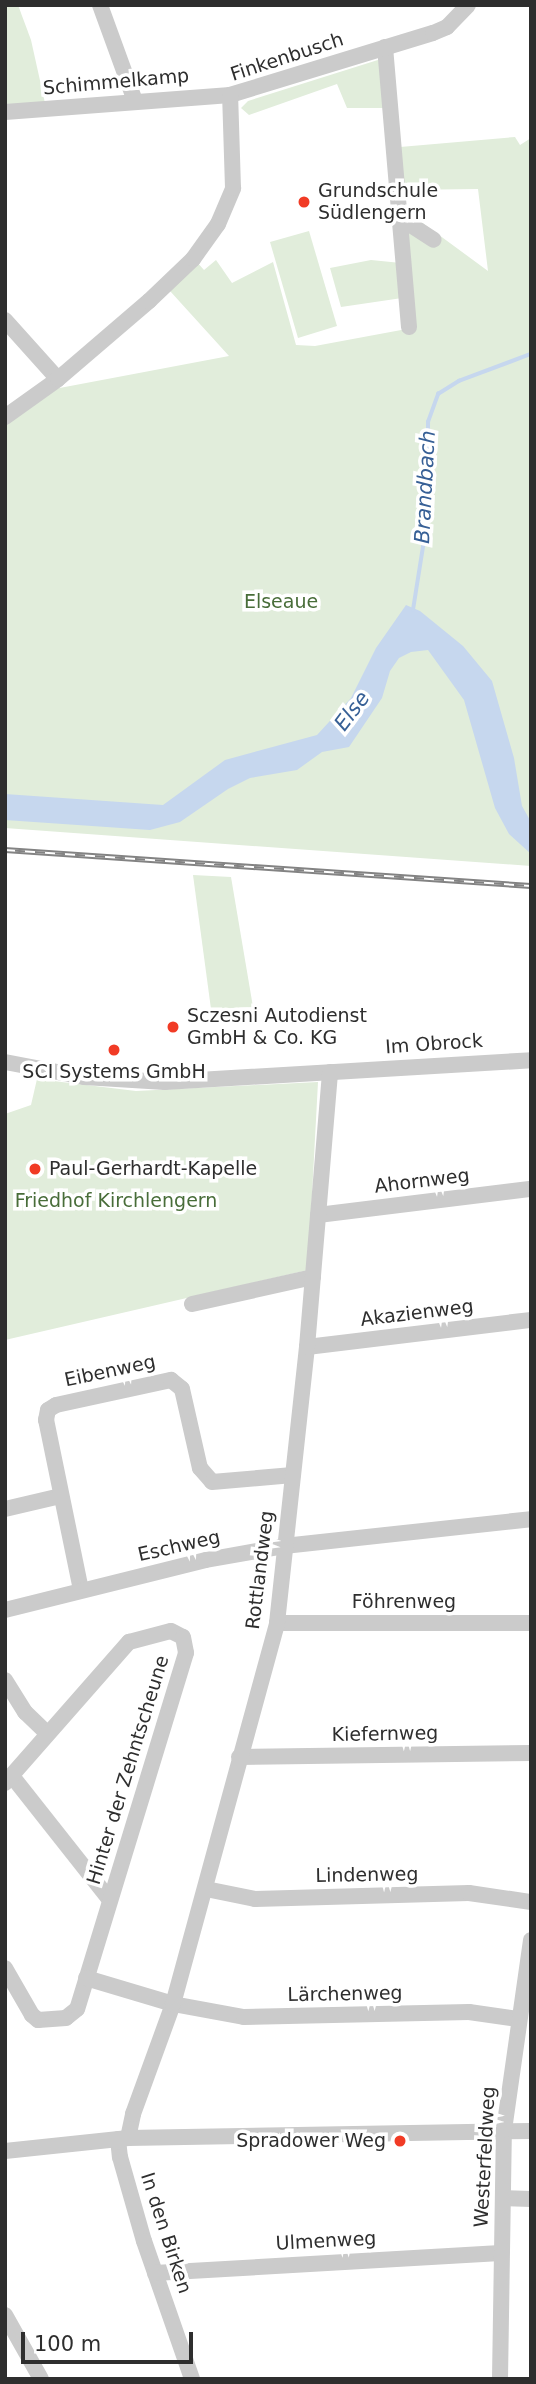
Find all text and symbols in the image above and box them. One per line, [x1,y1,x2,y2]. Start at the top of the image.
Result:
street label: Finkenbusch [228,28,346,86]
street label: Schimmelkamp [42,64,190,100]
place label: Grundschule Südlengern [318,180,438,224]
marker: Grundschule Südlengern [296,194,312,210]
water label: Brandbach [409,430,441,544]
park label: Elseaue [244,591,318,613]
water label: Else [329,686,375,736]
place label: Sczesni Autodienst GmbH & Co. KG [187,1005,367,1049]
marker: Sczesni Autodienst GmbH & Co. KG [165,1019,181,1035]
street label: Im Obrock [385,1029,483,1059]
marker: SCI Systems GmbH [106,1042,122,1058]
place label: SCI Systems GmbH [22,1061,206,1083]
place label: Paul-Gerhardt-Kapelle [49,1158,257,1180]
marker: Paul-Gerhardt-Kapelle [27,1161,43,1177]
street label: Ahornweg [373,1164,471,1198]
park label: Friedhof Kirchlengern [15,1190,217,1212]
street label: Akazienweg [359,1295,475,1331]
street label: Eibenweg [62,1350,158,1392]
street label: Rottlandweg [241,1509,279,1631]
street label: Eschweg [136,1525,222,1567]
street label: Föhrenweg [352,1591,456,1613]
street label: Hinter der Zehntscheune [82,1653,174,1887]
street label: Kiefernweg [332,1722,438,1746]
street label: Lindenweg [315,1863,419,1887]
street label: Lärchenweg [287,1982,403,2006]
street label: Westerfeldweg [470,2086,500,2228]
place label: Spradower Weg [236,2130,386,2152]
marker: Spradower Weg [392,2133,408,2149]
street label: In den Birken [136,2170,196,2296]
street label: Ulmenweg [275,2227,377,2255]
scale bar [24,2318,196,2362]
text: 100 m [34,2332,101,2356]

